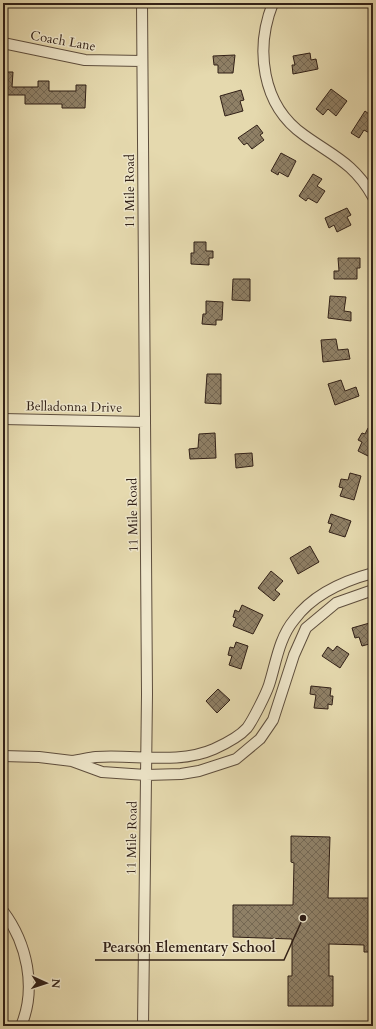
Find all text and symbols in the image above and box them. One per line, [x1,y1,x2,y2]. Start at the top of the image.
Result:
street label: Coach Lane [29,26,97,56]
street label: 11 Mile Road [121,154,139,228]
street label: Belladonna Drive [26,397,122,417]
street label: 11 Mile Road [123,478,143,552]
street label: 11 Mile Road [122,801,142,875]
callout: Pearson Elementary School [95,934,284,960]
text: Pearson Elementary School [102,938,276,957]
north arrow [26,963,66,1003]
text: N [48,978,63,989]

